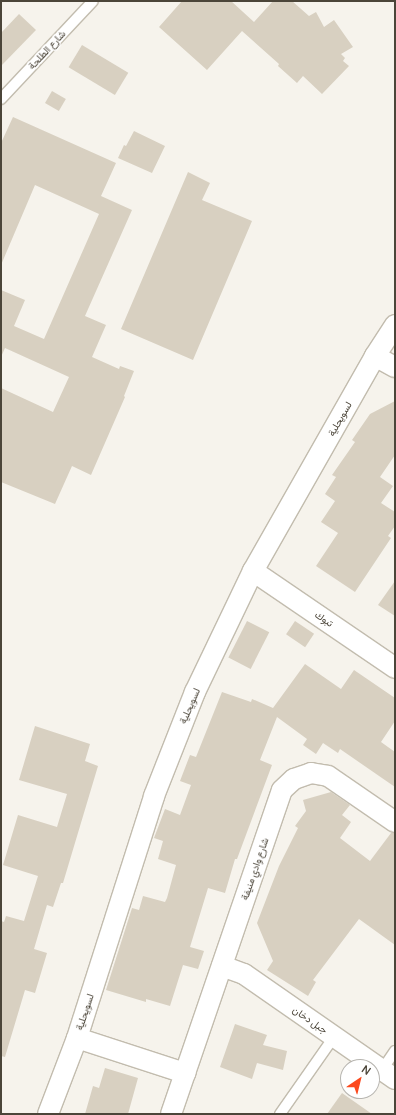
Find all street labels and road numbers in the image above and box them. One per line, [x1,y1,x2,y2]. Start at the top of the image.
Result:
street label: شارع الطلحة [26,28,68,72]
street label: لسويحلية [325,400,355,438]
street label: تبوك [312,608,336,630]
street label: لسويحلية [177,686,203,726]
street label: شارع وادي منيفة [239,836,271,902]
street label: لسويحلية [73,992,97,1032]
street label: جبل دخان [290,1004,330,1036]

